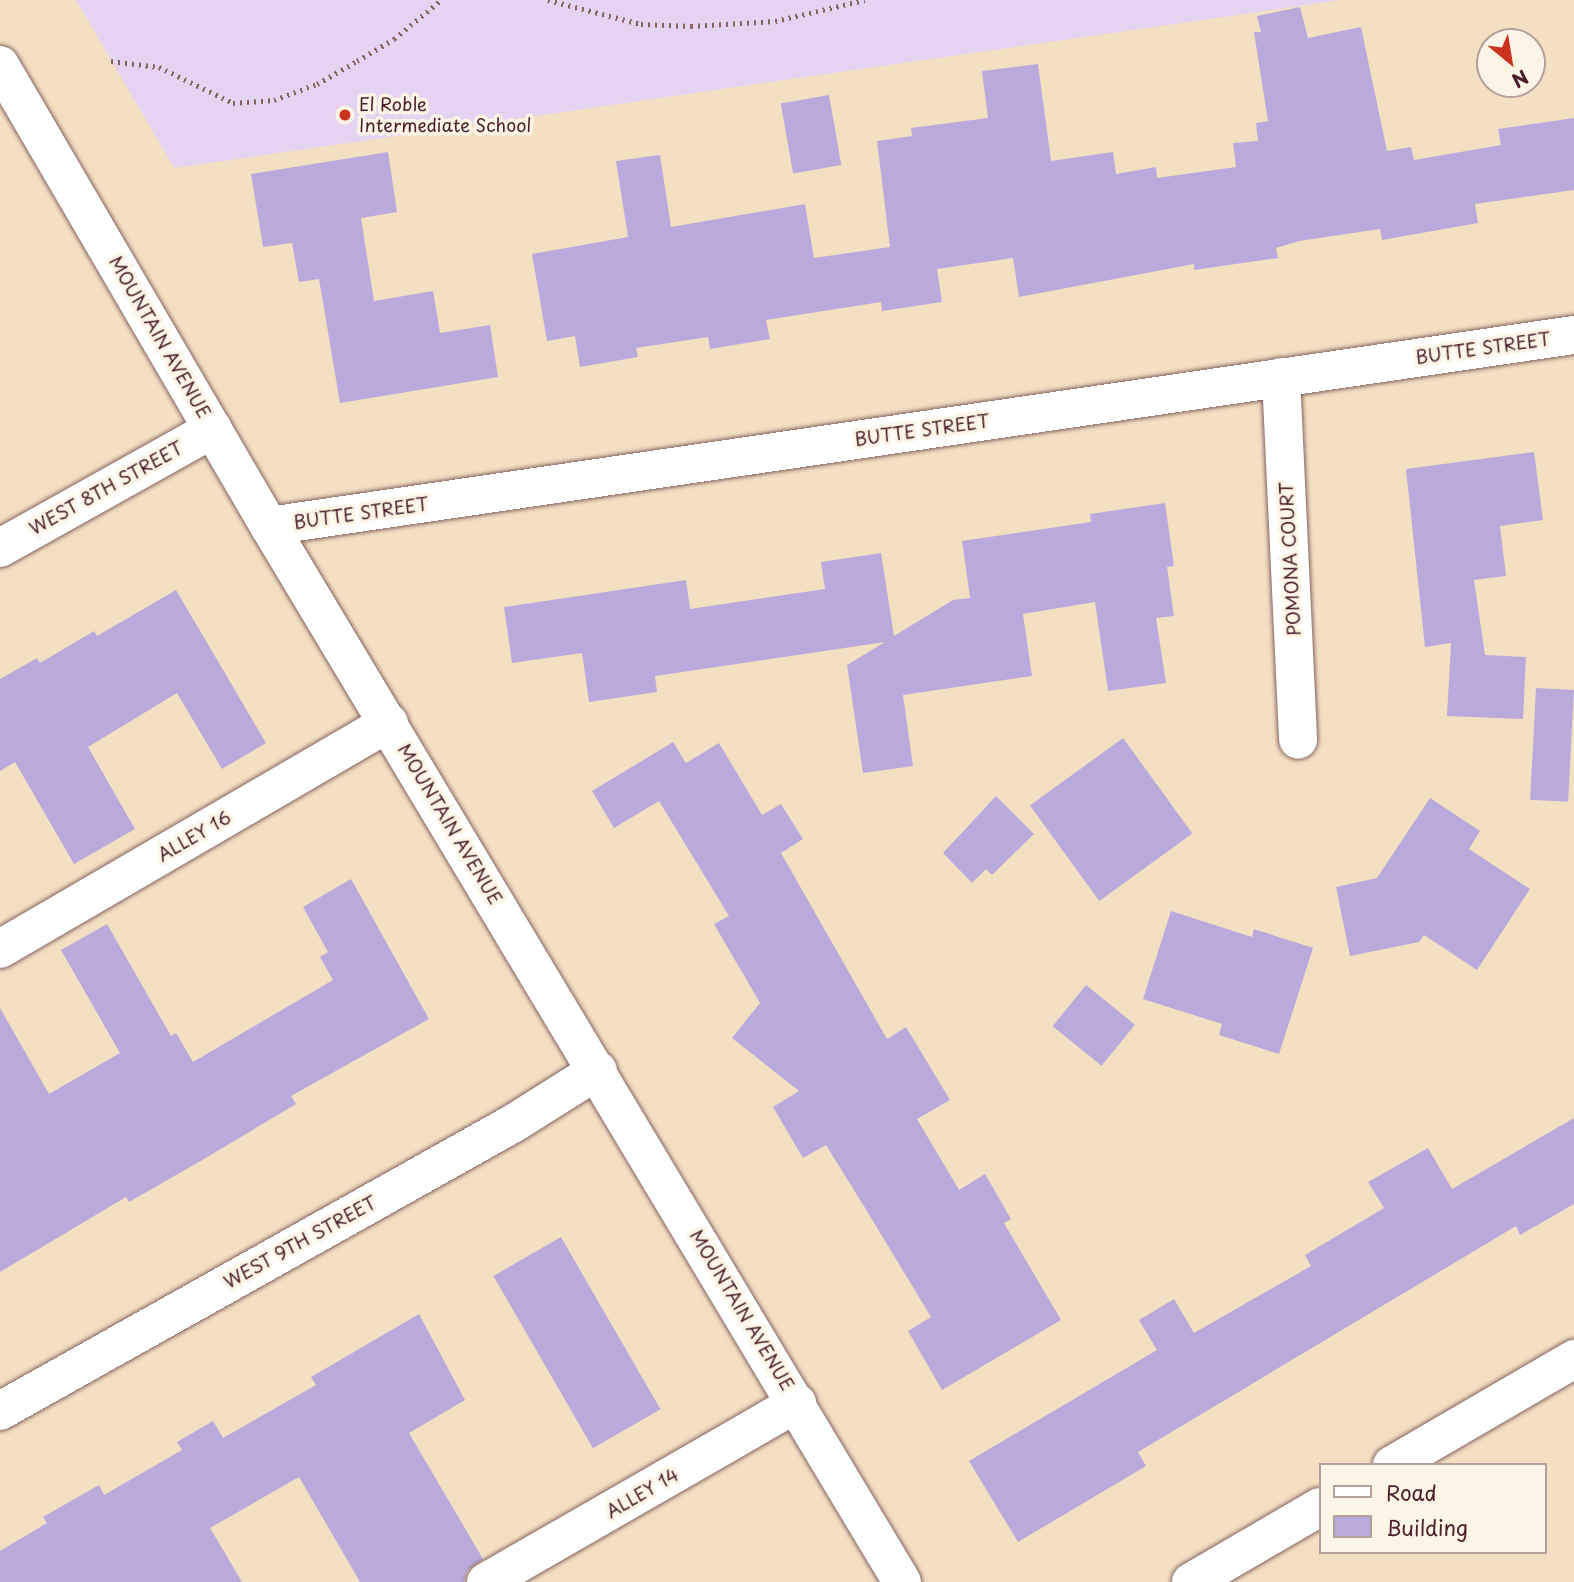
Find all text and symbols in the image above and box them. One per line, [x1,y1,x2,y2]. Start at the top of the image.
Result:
north arrow [1476,28,1546,98]
text: N [1507,64,1534,95]
place label: El Roble Intermediate School [359,94,532,136]
marker: El Roble Intermediate School [337,107,353,123]
street label: MOUNTAIN AVENUE [105,252,215,422]
street label: BUTTE STREET [1413,328,1553,368]
street label: BUTTE STREET [852,410,992,450]
street label: WEST 8TH STREET [26,437,186,539]
street label: POMONA COURT [1275,481,1305,637]
street label: BUTTE STREET [291,493,431,533]
street label: MOUNTAIN AVENUE [393,739,507,909]
street label: ALLEY 16 [153,806,235,866]
street label: WEST 9TH STREET [220,1191,380,1293]
street label: MOUNTAIN AVENUE [685,1225,799,1395]
street label: ALLEY 14 [601,1463,683,1523]
legend [1318,1463,1546,1554]
text: Road [1386,1476,1437,1508]
text: Building [1386,1511,1468,1543]

